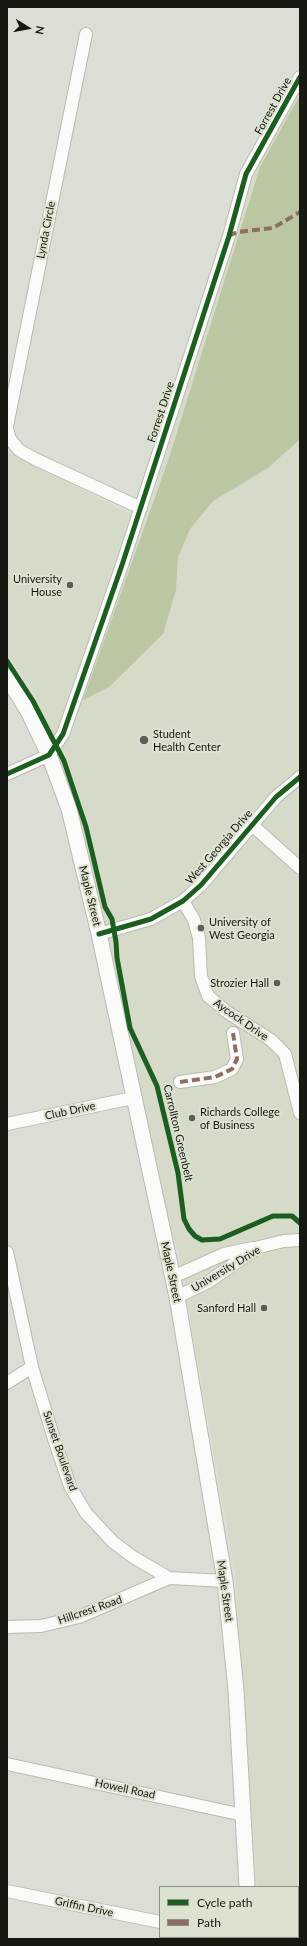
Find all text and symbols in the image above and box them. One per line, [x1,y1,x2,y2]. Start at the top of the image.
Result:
north arrow [8,8,48,48]
text: N [33,25,47,36]
street label: Forrest Drive [252,75,294,137]
street label: Lynda Circle [34,200,58,260]
street label: Forrest Drive [145,380,177,444]
place label: University House [13,572,62,598]
marker: University House [65,580,75,590]
place label: Student Health Center [153,727,221,753]
marker: Student Health Center [138,734,150,746]
street label: West Georgia Drive [183,807,255,887]
street label: Maple Street [76,864,104,928]
place label: University of West Georgia [209,915,275,941]
marker: University of West Georgia [196,923,206,933]
place label: Strozier Hall [210,976,269,990]
marker: Strozier Hall [272,978,282,988]
street label: Aycock Drive [211,996,271,1044]
street label: Carrollton Greenbelt [160,1083,196,1183]
street label: Club Drive [44,1099,96,1123]
place label: Richards College of Business [200,1105,280,1131]
marker: Richards College of Business [187,1113,197,1123]
street label: Maple Street [158,1240,184,1304]
street label: University Drive [189,1243,263,1295]
place label: Sanford Hall [197,1301,256,1315]
marker: Sanford Hall [259,1303,269,1313]
street label: Sunset Boulevard [40,1409,80,1493]
street label: Maple Street [214,1559,236,1623]
street label: Hillcrest Road [56,1593,124,1627]
street label: Howell Road [94,1776,156,1802]
legend [159,1886,299,1938]
street label: Griffin Drive [54,1894,114,1920]
text: Cycle path [197,1895,252,1910]
text: Path [197,1915,221,1930]

